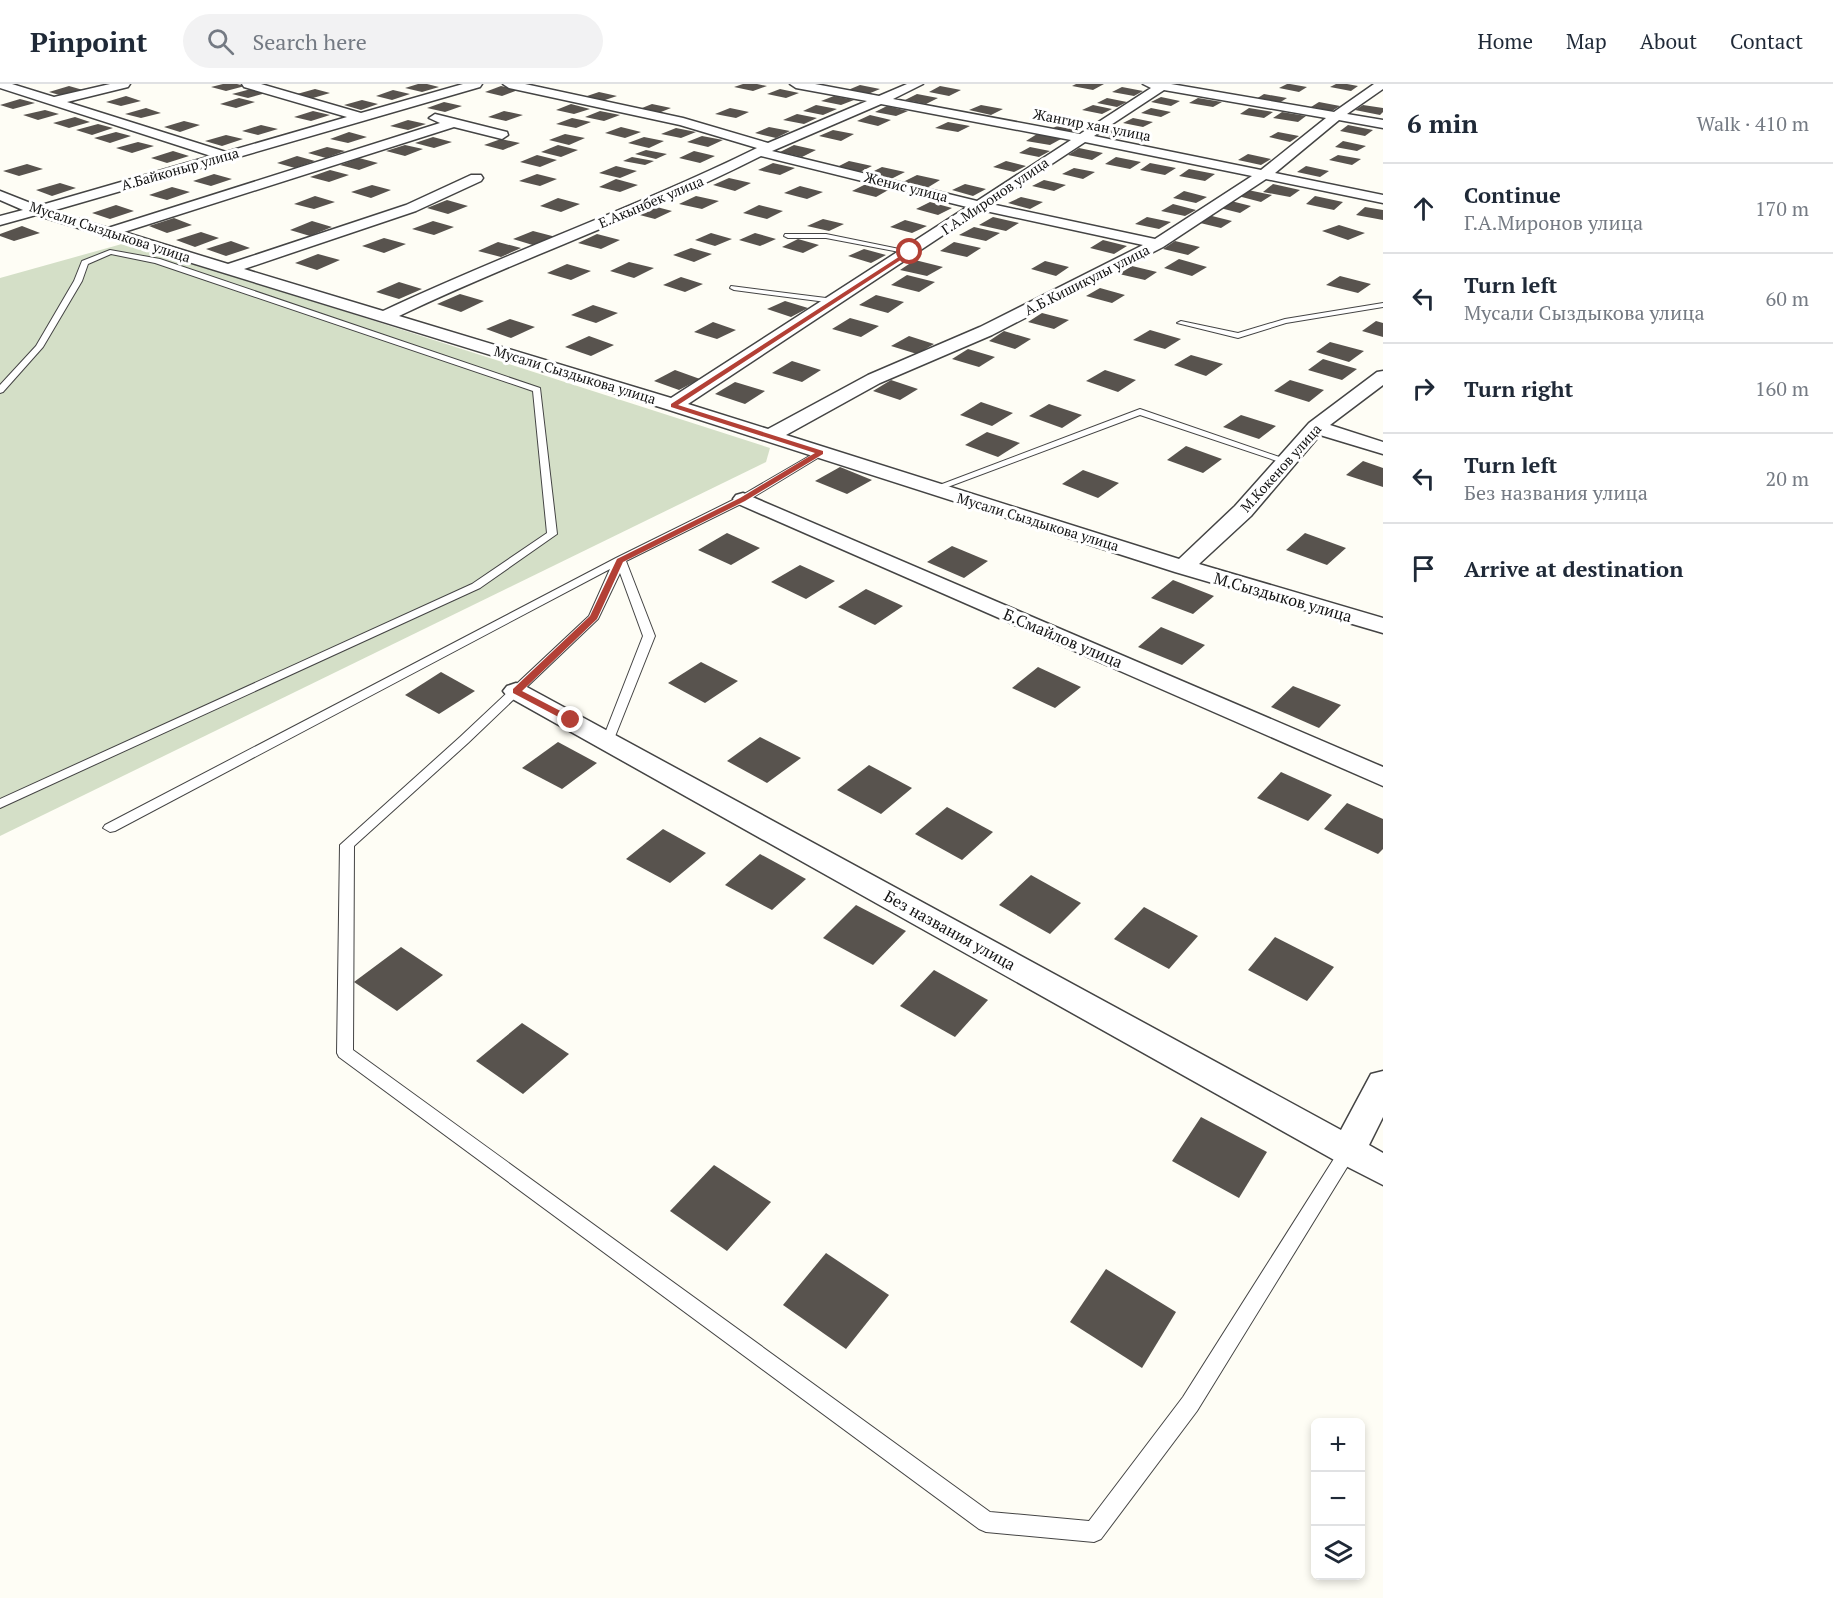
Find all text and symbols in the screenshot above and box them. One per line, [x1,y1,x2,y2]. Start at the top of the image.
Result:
search box [183,14,603,68]
text: Pinpoint [30,23,147,60]
icon: search [204,25,237,58]
text: Search here [252,27,367,56]
text: Home [1477,27,1533,55]
text: Map [1566,27,1607,55]
text: About [1640,27,1697,55]
text: Contact [1730,27,1803,55]
street label: Жангир хан улица [1032,104,1153,145]
text: 6 min [1407,106,1478,140]
text: Walk · 410 m [1697,110,1809,137]
street label: А.Байконыр улица [119,143,241,194]
street label: Г.А.Миронов улица [937,153,1052,239]
street label: Женис улица [862,167,950,206]
street label: Е.Акынбек улица [595,171,706,232]
text: Continue [1464,180,1561,209]
icon: ahead [1407,192,1440,225]
text: 170 m [1755,195,1809,222]
street label: Мусали Сыздыкова улица [27,196,193,267]
text: Г.А.Миронов улица [1464,209,1643,236]
route start [896,238,922,264]
street label: А.Б.Кишикулы улица [1021,240,1153,319]
text: Turn left [1464,270,1557,299]
icon: left [1407,282,1440,315]
text: 60 m [1766,285,1809,312]
text: Мусали Сыздыкова улица [1464,299,1705,326]
street label: Мусали Сыздыкова улица [492,341,658,408]
icon: right [1407,372,1440,405]
text: Turn right [1464,374,1573,403]
text: 160 m [1755,375,1809,402]
street label: М.Кокенов улица [1236,420,1325,516]
text: Turn left [1464,450,1557,479]
icon: left [1407,462,1440,495]
text: 20 m [1766,465,1809,492]
text: Без названия улица [1464,479,1648,506]
street label: Мусали Сыздыкова улица [955,488,1121,555]
icon: arrive [1407,552,1440,585]
text: Arrive at destination [1464,554,1683,583]
street label: М.Сыздыков улица [1211,567,1355,627]
street label: Б.Смайлов улица [1000,603,1126,673]
route end [557,706,583,732]
street label: Без названия улица [880,885,1020,975]
map controls [1311,1418,1365,1580]
button: + [1311,1418,1365,1472]
button: − [1311,1472,1365,1526]
button: layers [1311,1526,1365,1580]

